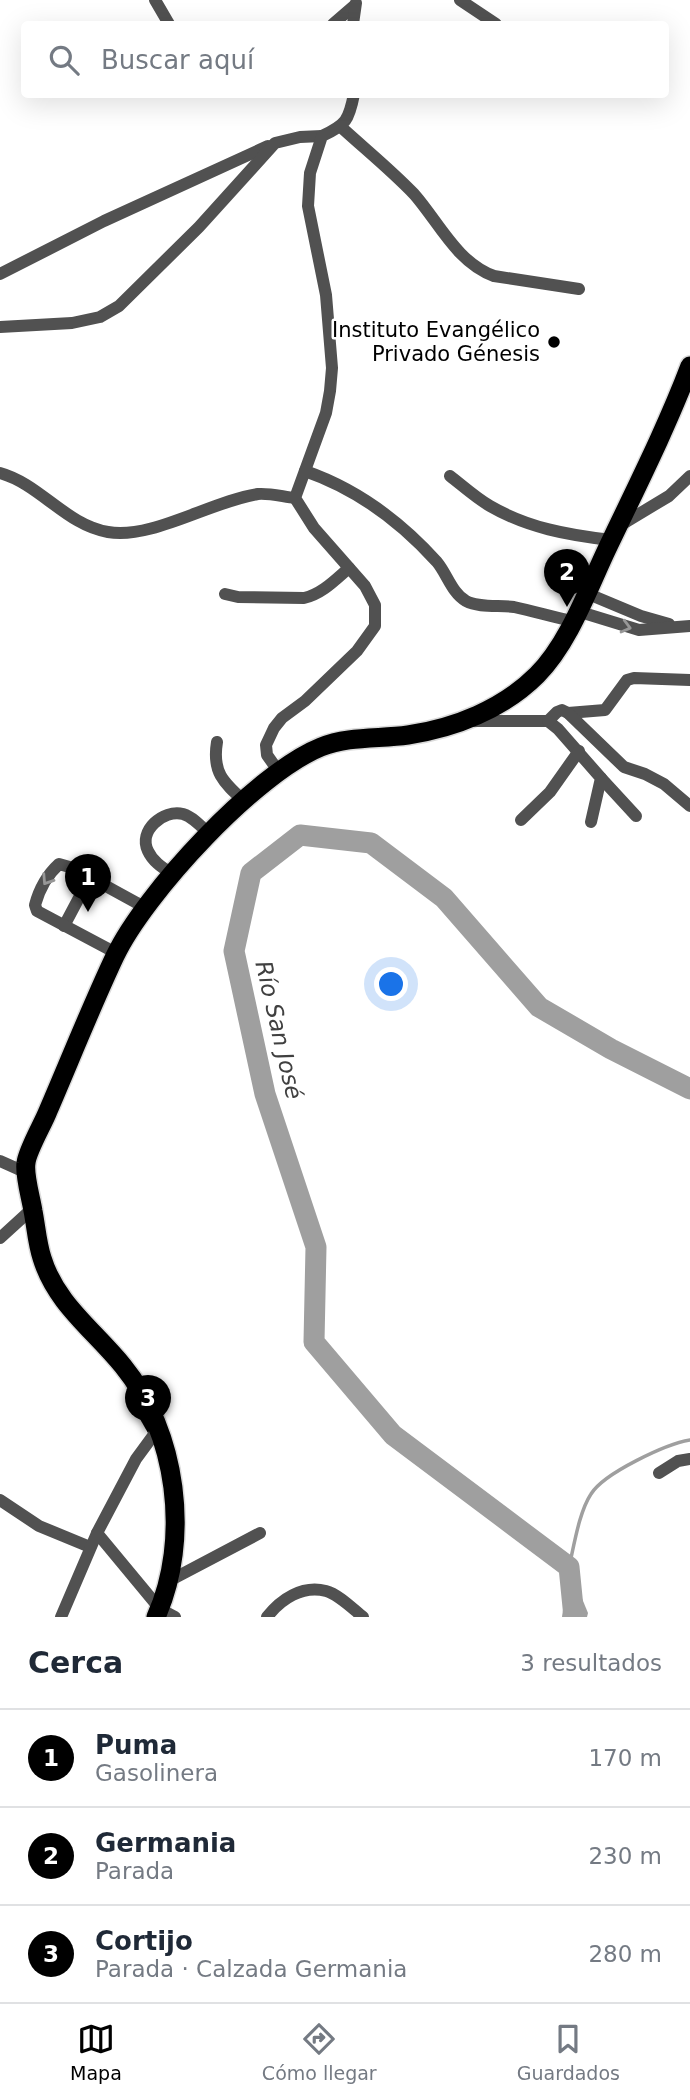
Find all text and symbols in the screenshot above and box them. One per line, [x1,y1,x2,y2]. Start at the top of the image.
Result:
search box [21,21,669,98]
icon: search [45,41,83,79]
text: Buscar aquí [101,45,254,75]
place label: Instituto Evangélico Privado Génesis [332,318,540,366]
marker: Instituto Evangélico Privado Génesis [546,334,562,350]
pin: 2 [544,549,590,607]
one-way arrow [619,619,631,633]
pin: 1 [65,854,111,912]
one-way arrow [42,872,55,885]
water label: Río San José [250,958,308,1102]
your location [374,967,408,1001]
pin: 3 [125,1375,171,1433]
text: Cerca [28,1645,123,1680]
text: 3 resultados [520,1650,662,1676]
text: Puma [95,1730,177,1760]
text: 1 [43,1745,59,1771]
text: 170 m [588,1745,662,1771]
text: Gasolinera [95,1760,218,1786]
text: Germania [95,1828,236,1858]
text: 2 [43,1843,59,1869]
text: 230 m [588,1843,662,1869]
text: Parada [95,1858,174,1884]
text: Cortijo [95,1926,193,1956]
text: 3 [43,1941,59,1967]
text: 280 m [588,1941,662,1967]
text: Parada · Calzada Germania [95,1956,407,1982]
tab: Mapa [70,2020,122,2084]
tab: Cómo llegar [262,2020,377,2084]
tab: Guardados [517,2020,620,2084]

